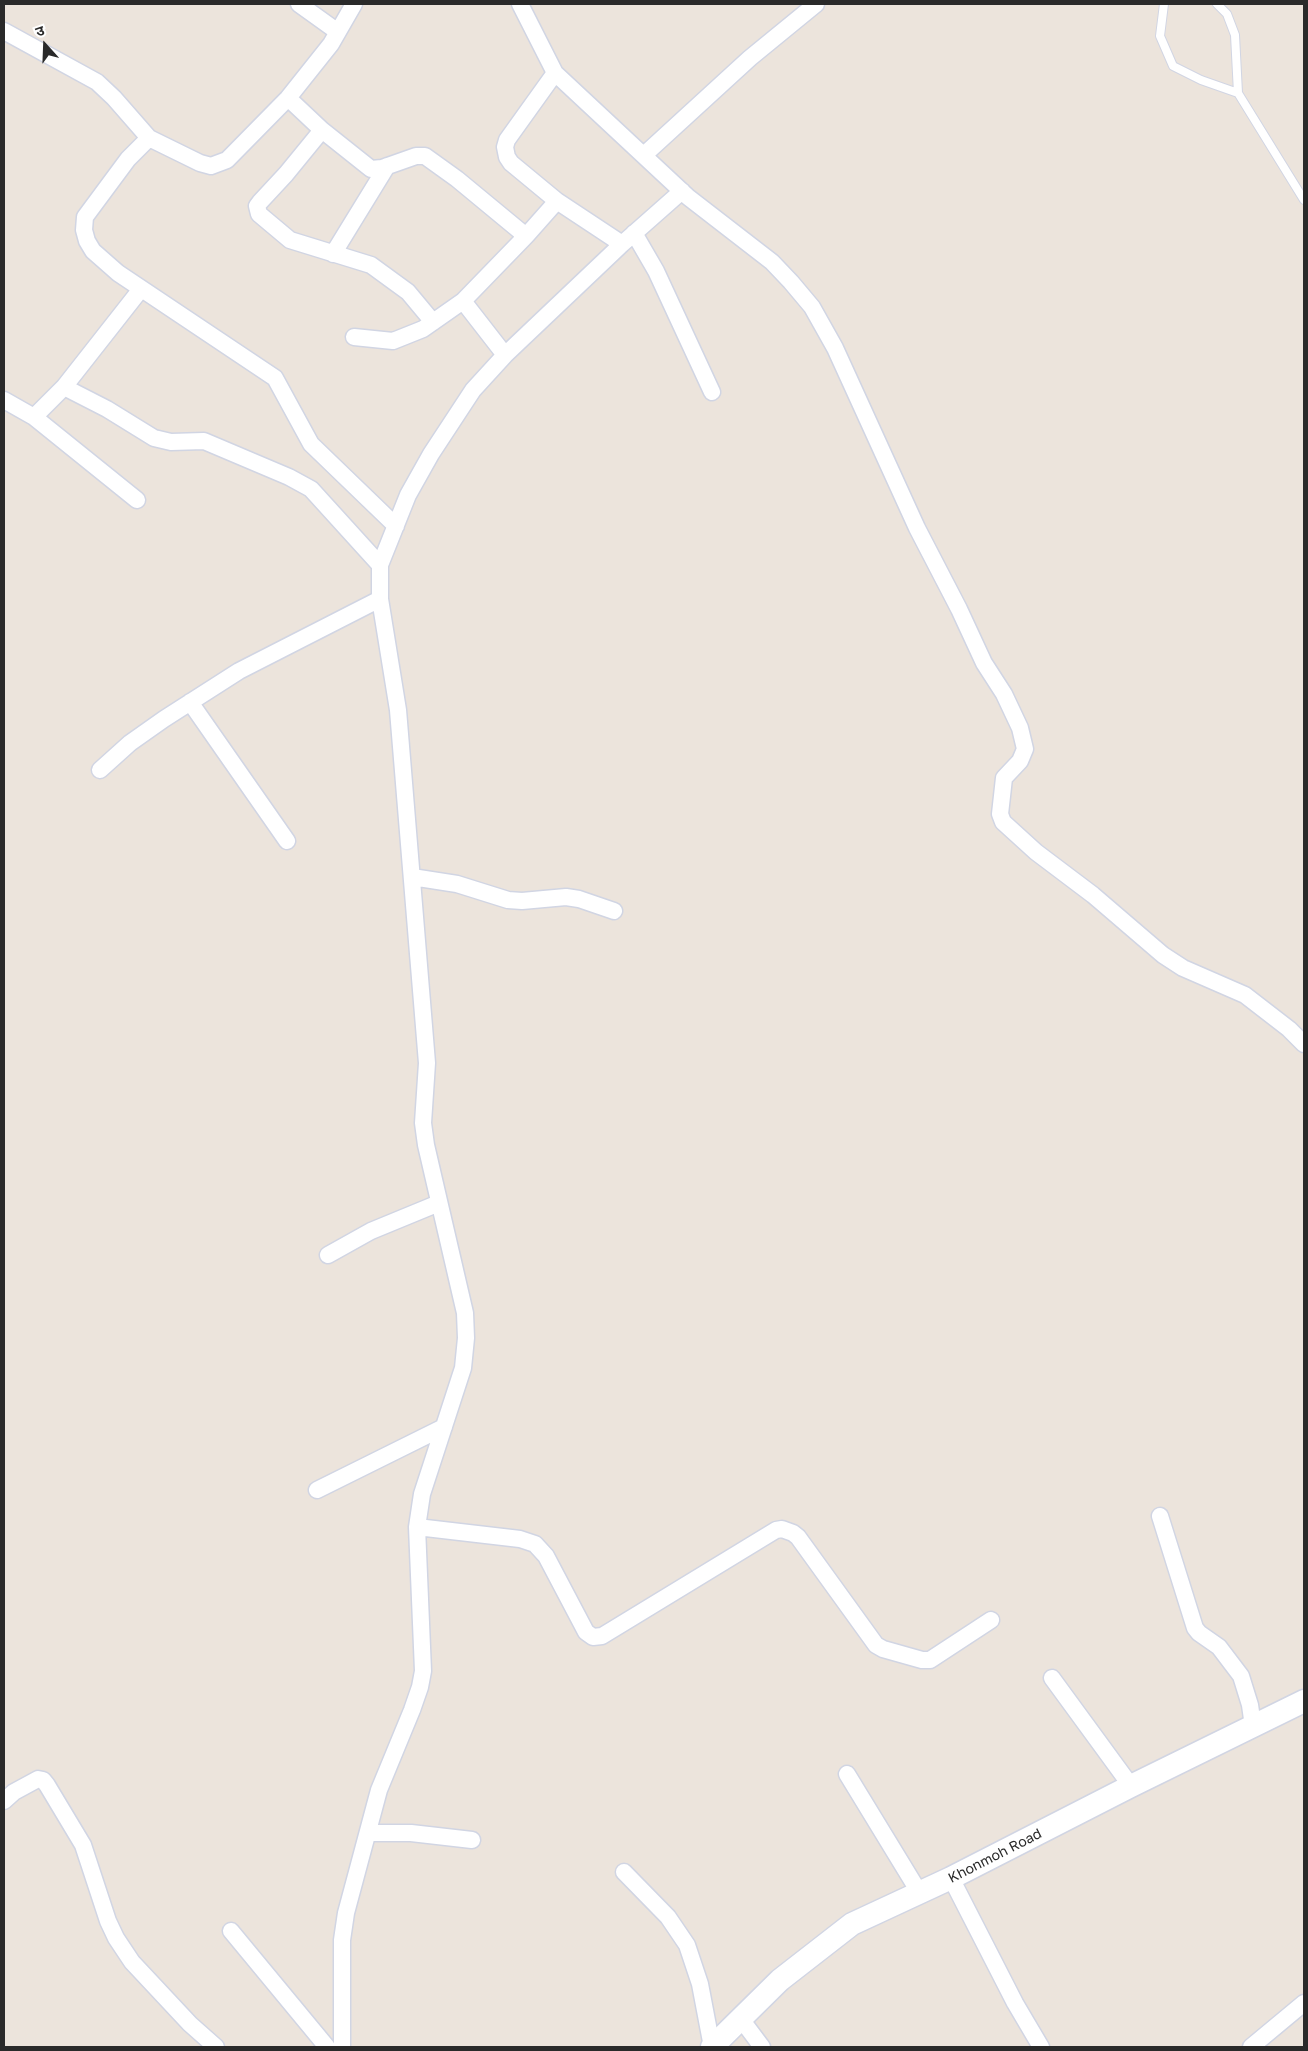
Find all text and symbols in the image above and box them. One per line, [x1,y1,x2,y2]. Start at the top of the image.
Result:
north arrow [20,20,70,70]
text: उ [33,21,46,40]
street label: Khonmoh Road [946,1825,1044,1887]

